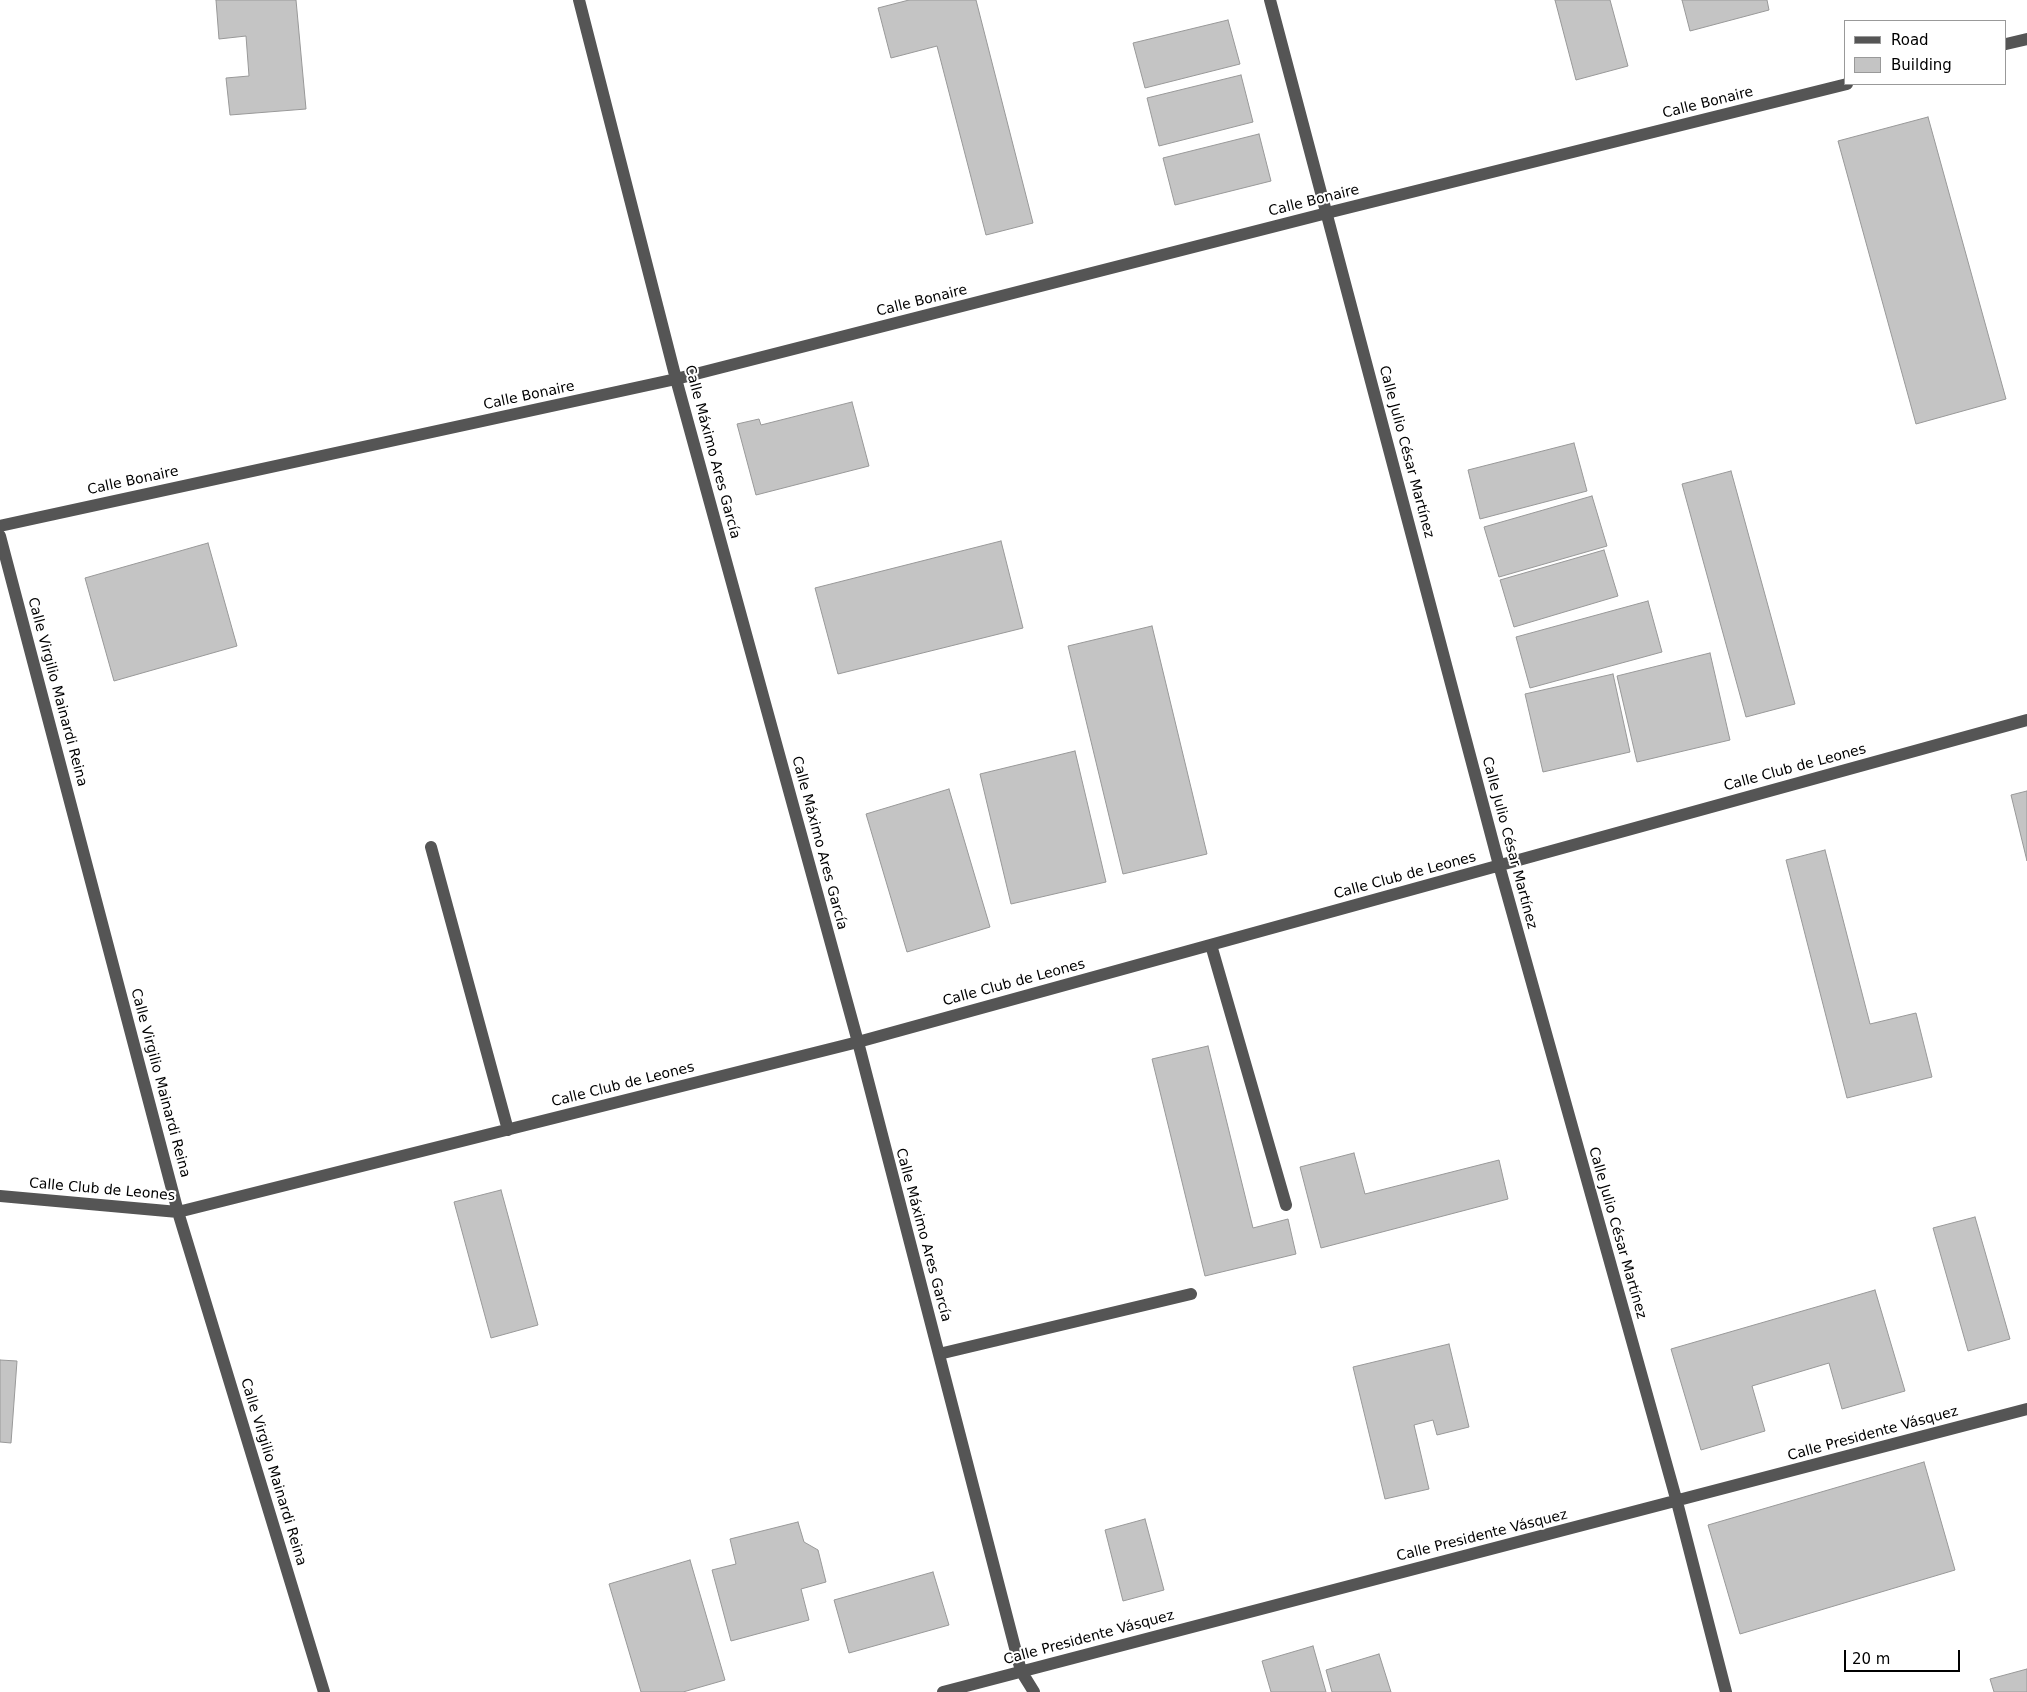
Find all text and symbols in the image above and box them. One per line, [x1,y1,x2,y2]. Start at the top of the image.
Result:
legend [1844,20,2007,85]
text: Road [1891,31,1929,49]
text: Building [1891,56,1952,74]
street label: Calle Bonaire [1661,84,1755,122]
street label: Calle Bonaire [1267,182,1361,220]
street label: Calle Bonaire [875,282,969,320]
street label: Calle Máximo Ares García [681,363,743,541]
street label: Calle Julio César Martínez [1375,364,1437,540]
street label: Calle Bonaire [482,378,576,414]
street label: Calle Bonaire [86,463,180,499]
street label: Calle Virgilio Mainardi Reina [24,596,90,788]
street label: Calle Club de Leones [1722,741,1868,795]
street label: Calle Máximo Ares García [788,754,850,932]
street label: Calle Julio César Martínez [1478,755,1540,931]
street label: Calle Club de Leones [1332,849,1478,903]
street label: Calle Club de Leones [941,956,1087,1010]
street label: Calle Virgilio Mainardi Reina [127,987,193,1179]
street label: Calle Club de Leones [550,1059,696,1111]
street label: Calle Julio César Martínez [1584,1145,1650,1321]
street label: Calle Máximo Ares García [892,1146,954,1324]
street label: Calle Club de Leones [28,1175,176,1205]
street label: Calle Virgilio Mainardi Reina [236,1376,310,1568]
street label: Calle Presidente Vásquez [1786,1403,1960,1465]
street label: Calle Presidente Vásquez [1395,1507,1569,1565]
street label: Calle Presidente Vásquez [1002,1607,1176,1669]
scale bar [1847,1640,1963,1672]
text: 20 m [1852,1650,1890,1668]

